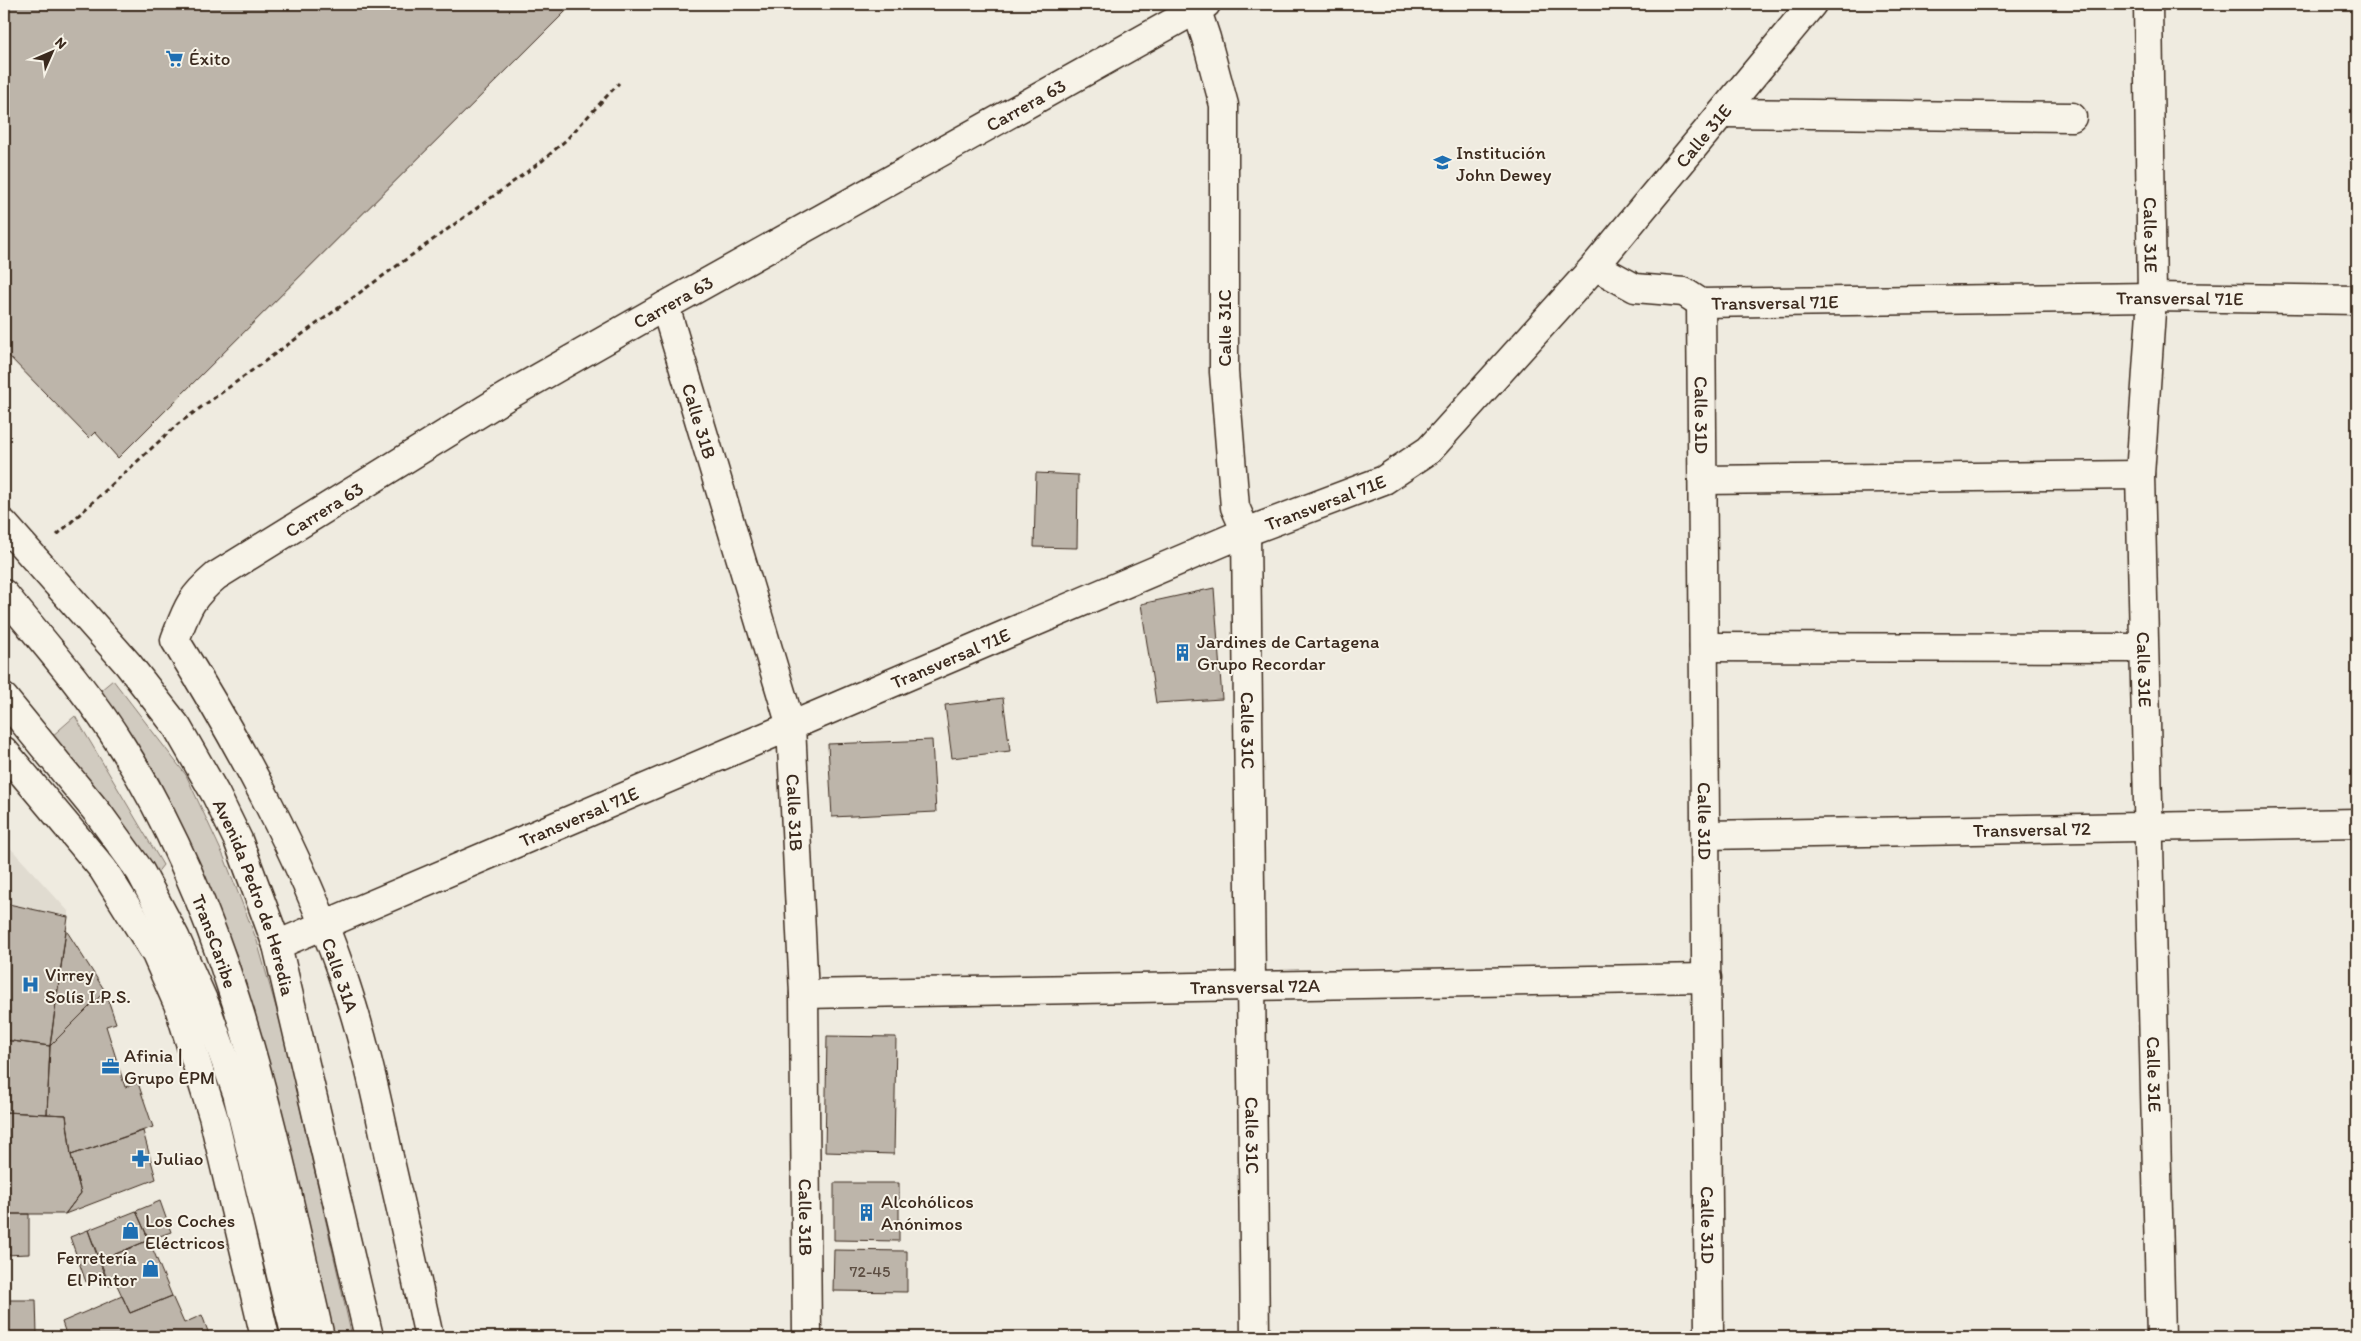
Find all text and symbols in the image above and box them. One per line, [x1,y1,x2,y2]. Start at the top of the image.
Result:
north arrow [28,28,78,78]
text: N [51,34,70,53]
place label: Éxito [189,47,231,70]
supermarket icon: Éxito [165,48,185,68]
street label: Carrera 63 [982,73,1070,136]
street label: Calle 31E [1670,99,1736,172]
place label: Institución John Dewey [1456,141,1551,186]
school or university icon: Institución John Dewey [1432,153,1452,173]
street label: Calle 31E [2139,197,2163,273]
street label: Carrera 63 [629,270,717,333]
street label: Transversal 71E [2116,285,2244,310]
street label: Calle 31C [1213,289,1236,367]
street label: Transversal 71E [1711,290,1839,314]
street label: Calle 31D [1690,376,1714,454]
street label: Calle 31B [677,380,722,461]
street label: Transversal 71E [1262,469,1389,535]
street label: Carrera 63 [281,476,368,542]
street label: Transversal 71E [887,622,1013,694]
place label: Jardines de Cartagena Grupo Recordar [1197,630,1379,675]
street label: Calle 31E [2132,631,2157,708]
building icon: Jardines de Cartagena Grupo Recordar [1173,642,1193,662]
street label: Calle 31C [1236,691,1260,769]
street label: Calle 31B [782,773,809,852]
street label: Transversal 71E [516,781,642,852]
street label: Calle 31D [1693,782,1717,860]
street label: Avenida Pedro de Heredia [208,795,300,998]
street label: Transversal 72 [1973,816,2091,842]
street label: TransCaribe [187,891,242,991]
street label: Calle 31A [317,935,363,1015]
place label: Virrey Solís I.P.S. [45,963,131,1008]
street label: Transversal 72A [1190,973,1320,999]
hospital icon: Virrey Solís I.P.S. [21,975,41,995]
street label: Calle 31E [2142,1036,2167,1113]
place label: Afinia | Grupo EPM [124,1044,215,1089]
office icon: Afinia | Grupo EPM [100,1056,120,1076]
street label: Calle 31C [1241,1096,1265,1174]
place label: Juliao [154,1147,203,1170]
pharmacy icon: Juliao [130,1148,150,1168]
street label: Calle 31B [794,1178,818,1256]
street label: Calle 31D [1696,1186,1720,1264]
place label: Alcohólicos Anónimos [881,1190,974,1235]
building icon: Alcohólicos Anónimos [857,1202,877,1222]
place label: Los Coches Eléctricos [145,1209,235,1254]
shop icon: Los Coches Eléctricos [121,1221,141,1241]
place label: Ferretería El Pintor [56,1246,137,1291]
shop icon: Ferretería El Pintor [141,1258,161,1278]
house number: 72-45 [850,1262,890,1281]

